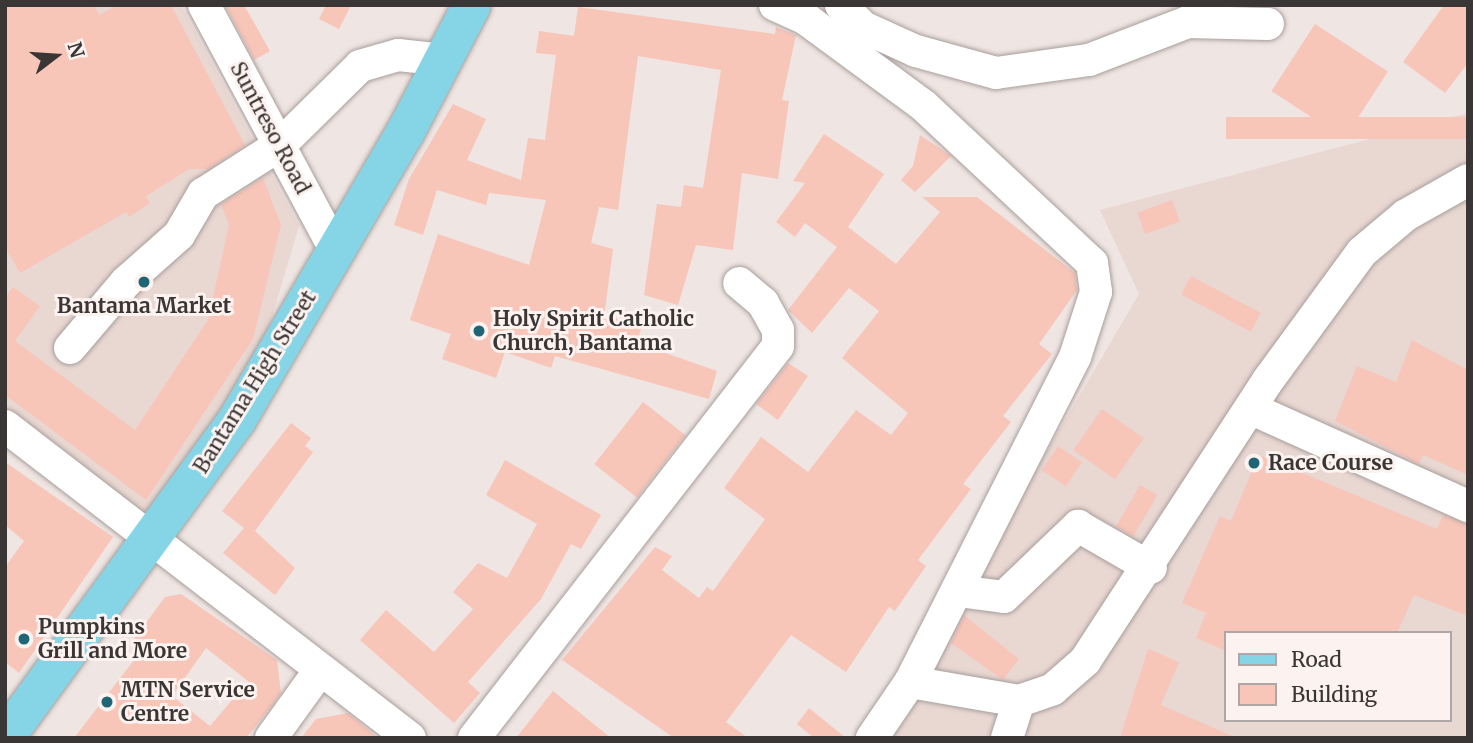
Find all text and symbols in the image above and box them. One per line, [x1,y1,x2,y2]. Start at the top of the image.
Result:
north arrow [21,21,91,91]
text: N [62,39,90,61]
street label: Suntreso Road [225,58,315,198]
marker: Bantama Market [136,274,152,290]
street label: Bantama High Street [188,286,322,478]
place label: Bantama Market [57,293,231,319]
place label: Holy Spirit Catholic Church, Bantama [493,306,694,356]
marker: Holy Spirit Catholic Church, Bantama [471,323,487,339]
place label: Race Course [1268,450,1393,476]
marker: Race Course [1246,455,1262,471]
place label: Pumpkins Grill and More [38,614,187,664]
marker: Pumpkins Grill and More [16,631,32,647]
legend [1224,631,1452,722]
text: Road [1291,646,1342,673]
place label: MTN Service Centre [121,677,255,727]
text: Building [1291,681,1377,708]
marker: MTN Service Centre [99,694,115,710]

